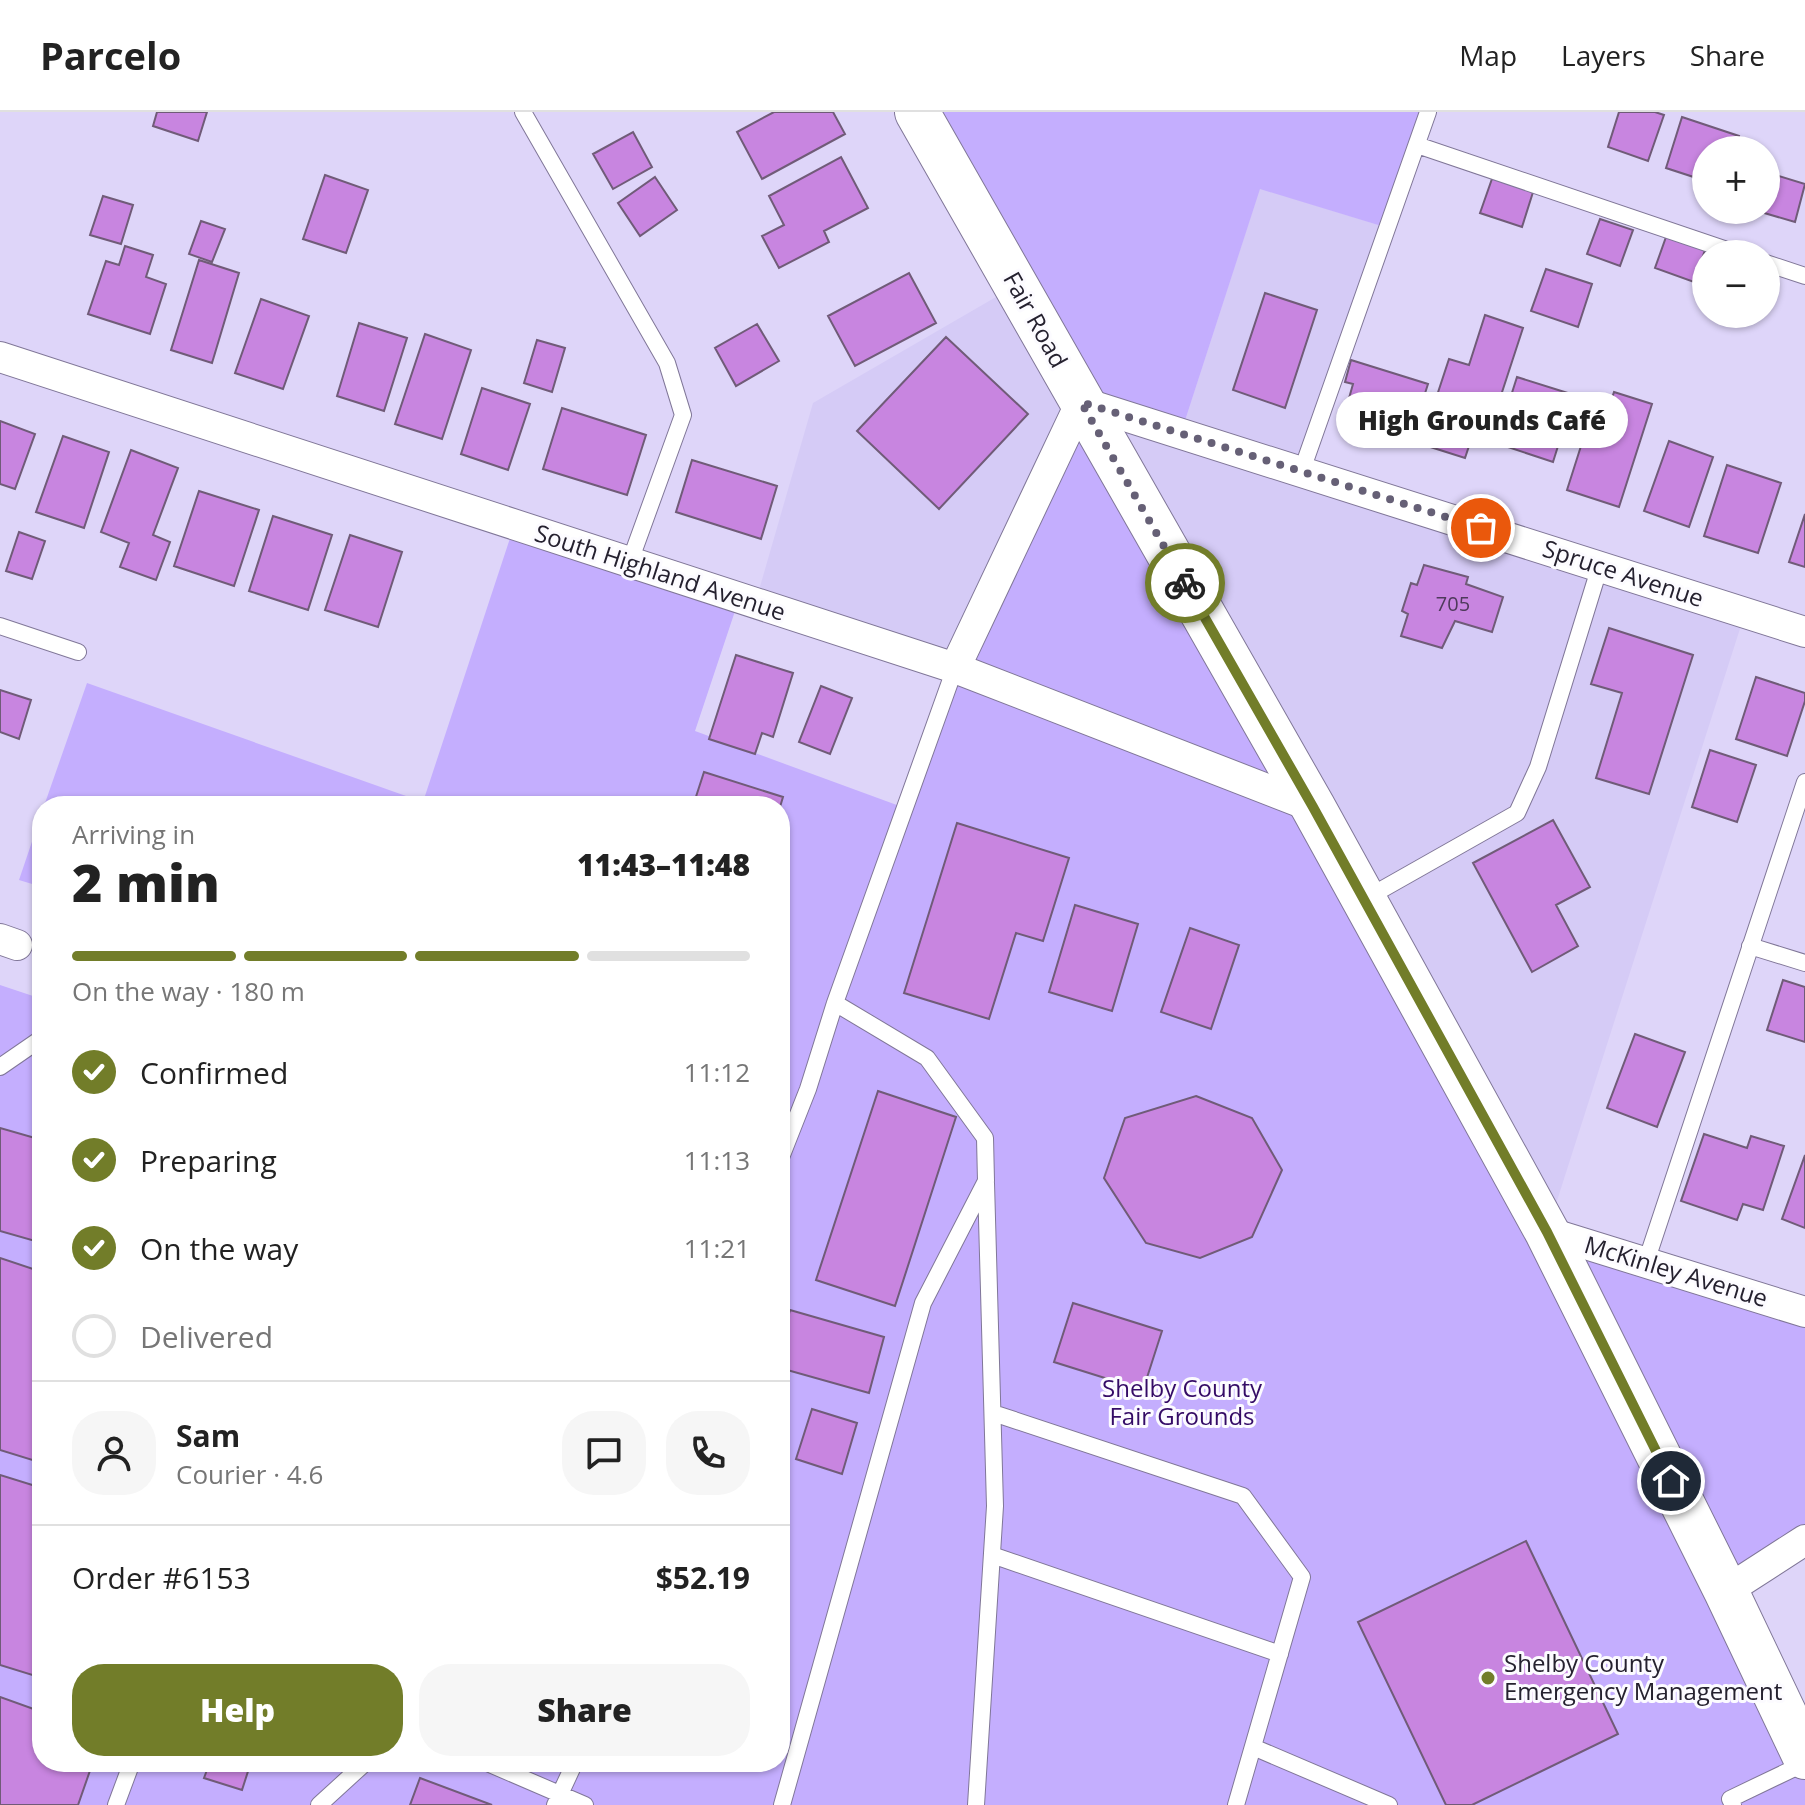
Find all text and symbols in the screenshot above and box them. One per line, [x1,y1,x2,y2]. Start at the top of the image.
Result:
text: Parcelo [40,29,181,81]
text: Map [1459,36,1517,74]
text: Layers [1561,36,1646,74]
text: Share [1690,36,1765,74]
map controls [1692,136,1780,328]
button: + [1692,136,1780,224]
button: − [1692,240,1780,328]
street label: Fair Road [996,265,1076,373]
callout: High Grounds Café [1335,392,1627,448]
text: High Grounds Café [1358,402,1606,438]
pin [1447,494,1515,562]
icon: bag [1459,506,1503,550]
street label: South Highland Avenue [531,515,790,628]
street label: Spruce Avenue [1539,531,1708,614]
courier [1145,543,1225,623]
icon: bike [1163,561,1207,605]
house number: 705 [1436,590,1470,617]
text: Arriving in [72,816,195,852]
text: 11:43–11:48 [577,844,750,885]
text: 2 min [72,846,220,917]
text: On the way · 180 m [72,973,305,1009]
icon: check [72,1050,116,1094]
text: Confirmed [140,1052,288,1093]
text: 11:12 [684,1054,750,1090]
icon: check [72,1138,116,1182]
text: Preparing [140,1140,277,1181]
text: 11:13 [684,1142,750,1178]
icon: check [72,1226,116,1270]
street label: McKinley Avenue [1581,1227,1772,1314]
text: On the way [140,1228,298,1269]
text: 11:21 [684,1230,750,1266]
text: Delivered [140,1316,273,1357]
park label: Shelby County Fair Grounds [1102,1371,1263,1432]
button: person [72,1411,156,1495]
button: chat [562,1411,646,1495]
button: phone [666,1411,750,1495]
text: Sam [176,1415,240,1456]
pin [1637,1447,1705,1515]
text: Courier · 4.6 [176,1456,323,1492]
icon: home [1649,1459,1693,1503]
text: Order #6153 [72,1557,251,1598]
text: $52.19 [656,1557,750,1598]
place label: Shelby County Emergency Management [1504,1646,1782,1707]
button: Help [72,1664,403,1756]
button: Share [419,1664,750,1756]
marker: Shelby County Emergency Management [1479,1669,1497,1687]

